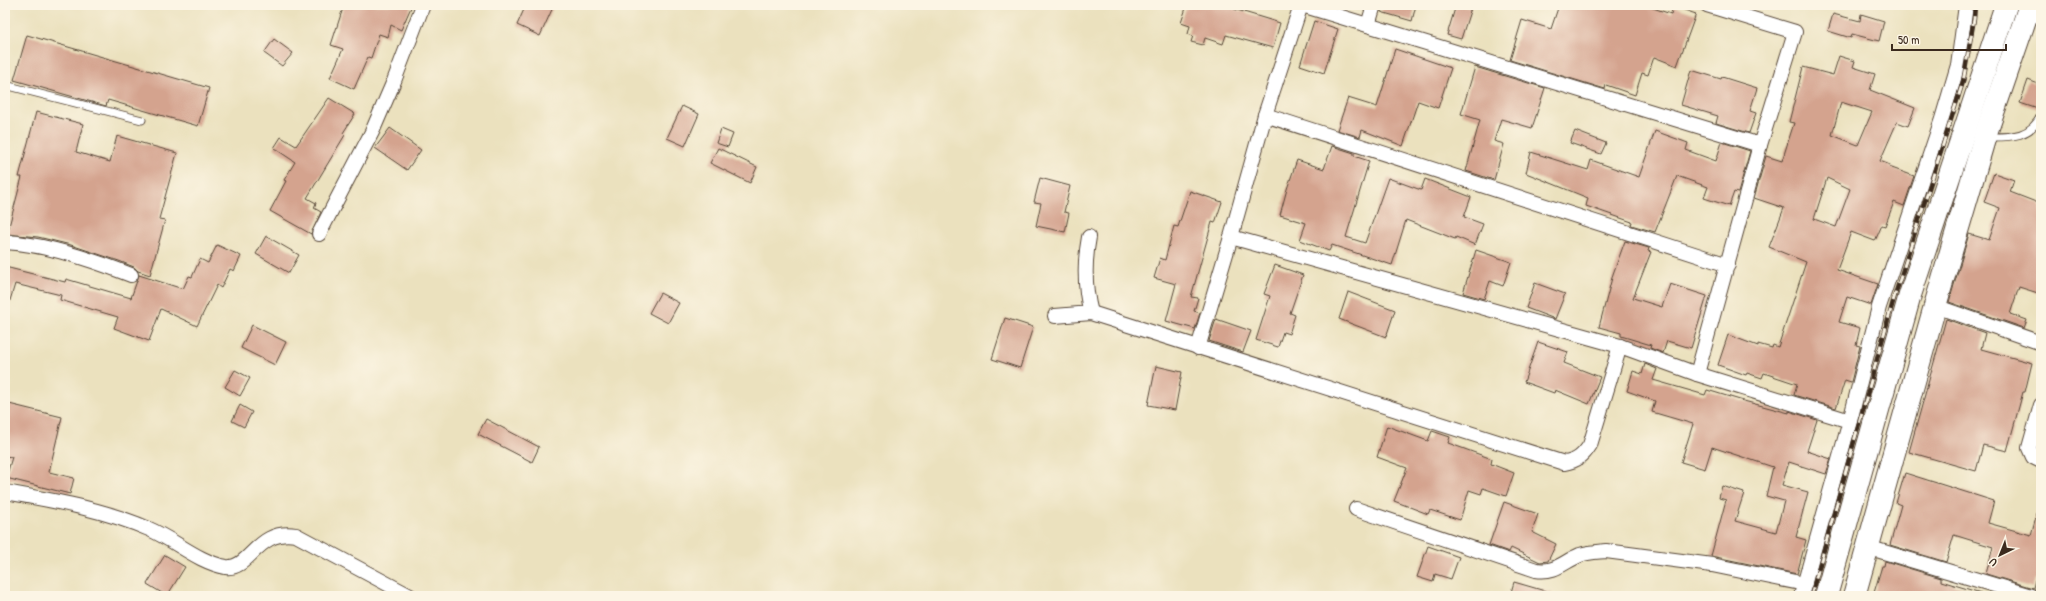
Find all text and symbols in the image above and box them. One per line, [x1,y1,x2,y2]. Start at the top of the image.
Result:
scale bar [1892,26,2006,52]
text: 50 m [1898,31,1919,48]
north arrow [1980,535,2020,575]
text: U [1986,555,2000,570]

